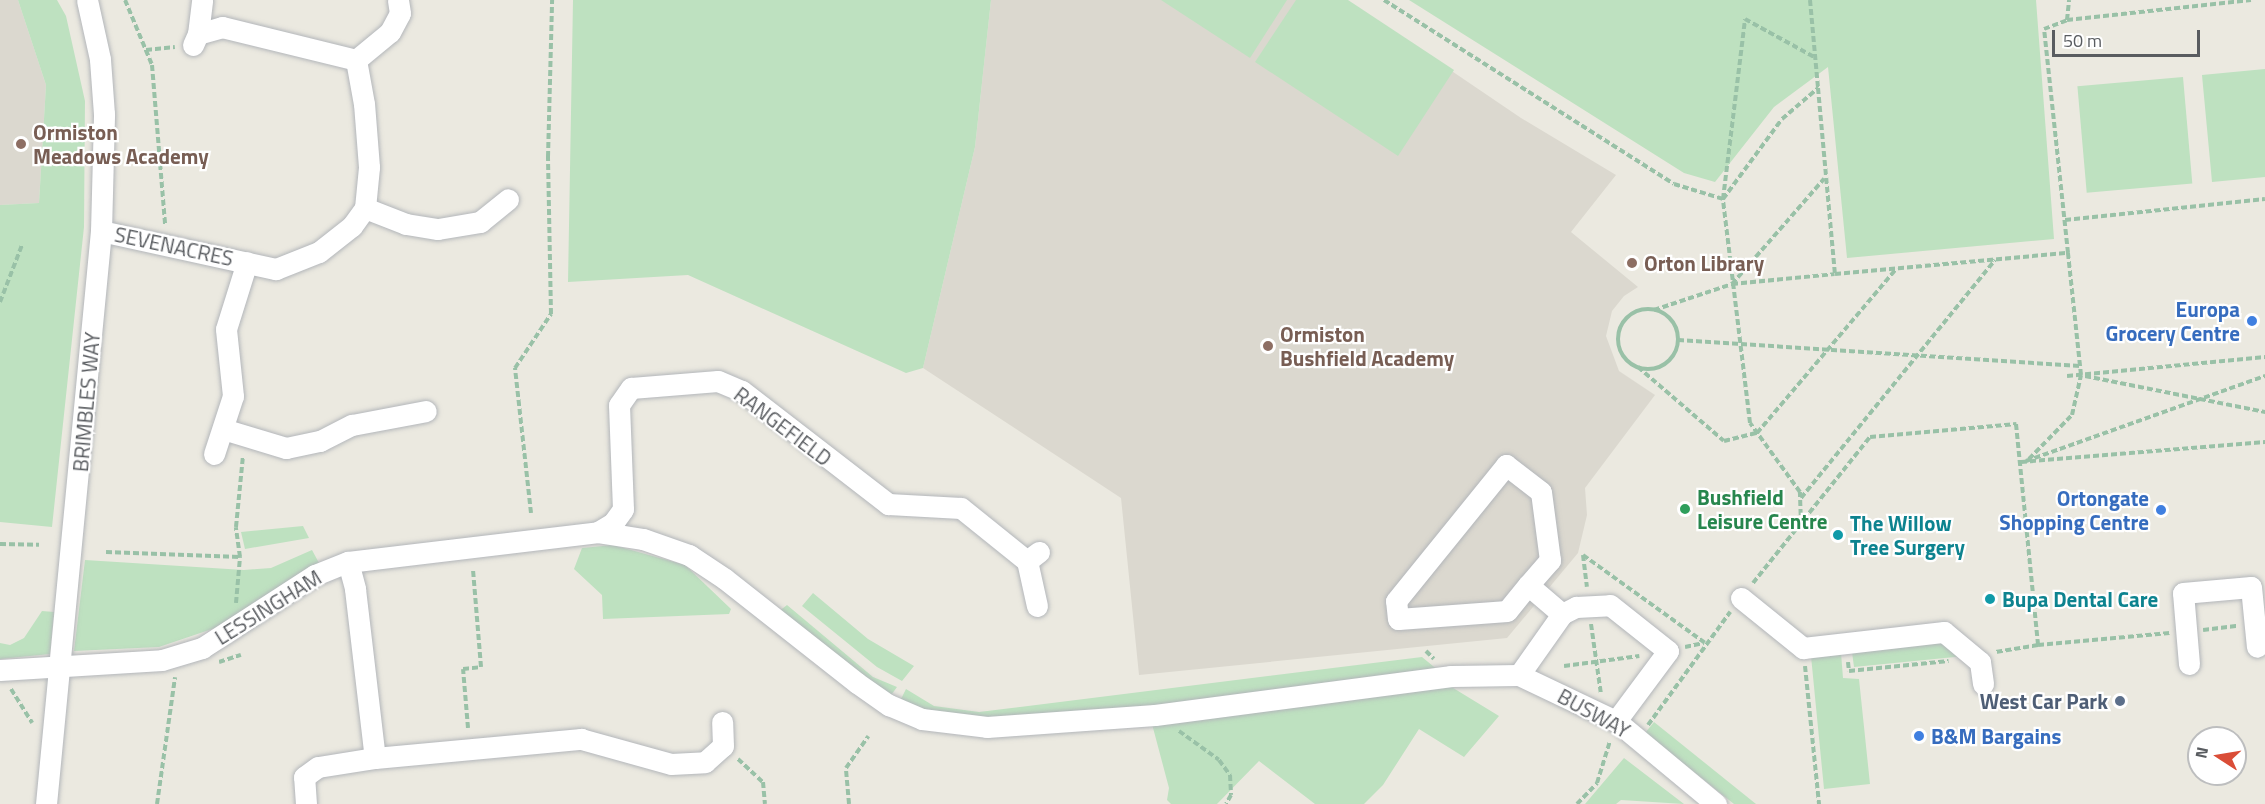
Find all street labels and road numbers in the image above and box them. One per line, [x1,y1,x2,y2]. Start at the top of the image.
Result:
street label: SEVENACRES [112,221,236,271]
street label: BRIMBLES WAY [67,331,105,473]
street label: RANGEFIELD [729,381,837,471]
street label: LESSINGHAM [210,564,326,650]
street label: BUSWAY [1553,683,1635,743]

